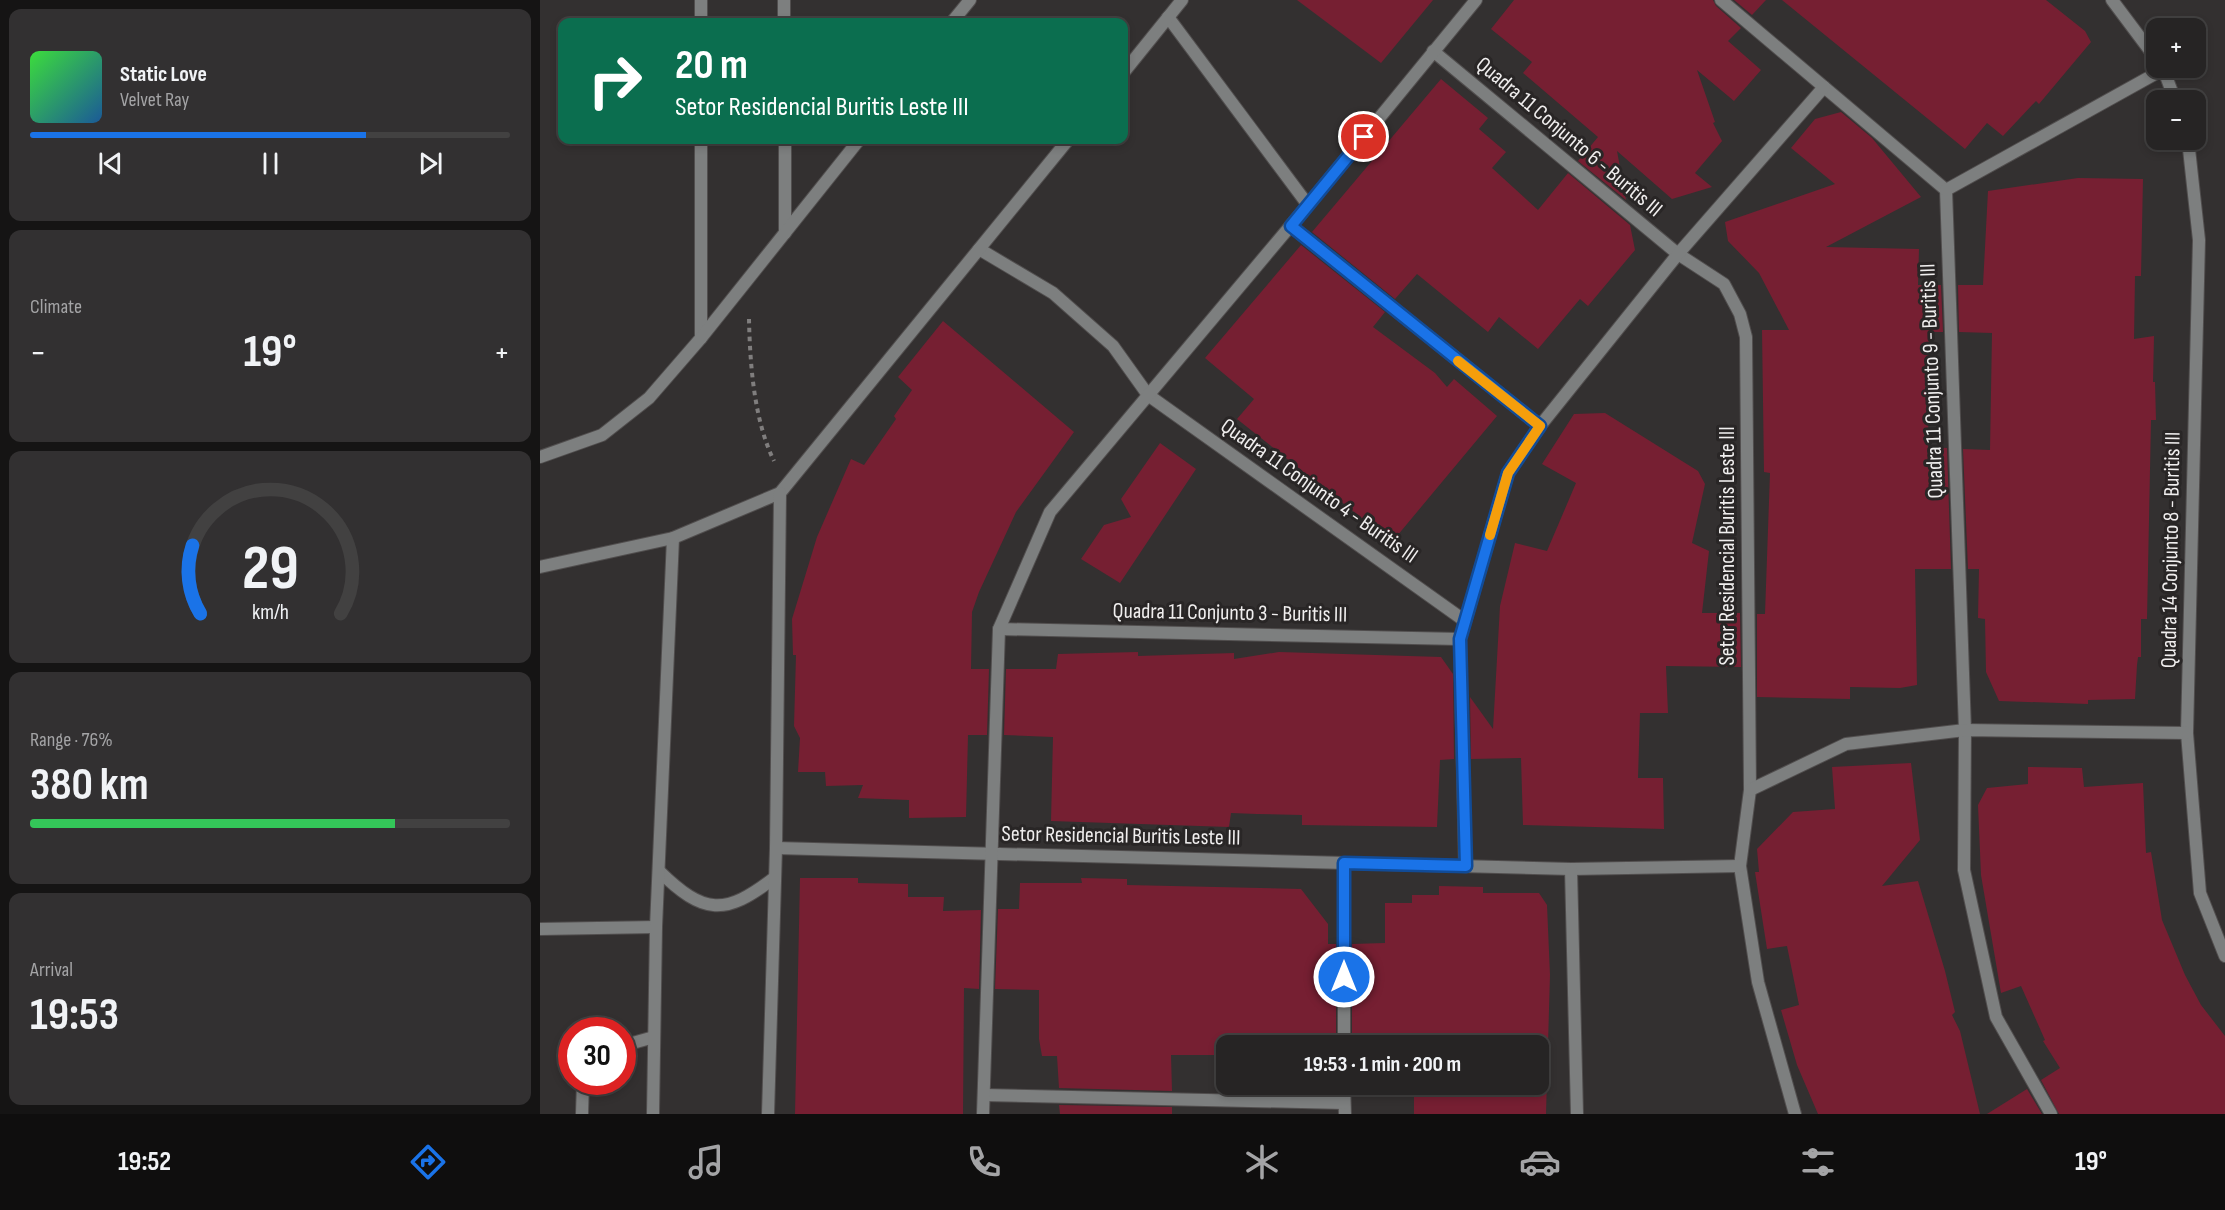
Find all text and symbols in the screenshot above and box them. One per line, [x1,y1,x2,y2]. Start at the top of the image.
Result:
map controls [2146,18,2206,150]
button: + [2146,18,2206,78]
text: 20 m [675,40,748,91]
icon: right [576,42,654,120]
street label: Quadra 11 Conjunto 6 - Buritis III [1470,51,1668,223]
text: Static Love [120,61,207,88]
text: Velvet Ray [120,88,189,112]
button: − [2146,90,2206,150]
text: Setor Residencial Buritis Leste III [675,91,969,123]
pin [1338,111,1389,162]
icon: arrive [1347,120,1380,153]
icon: previous [94,147,127,180]
icon: pause [254,147,287,180]
icon: next [414,147,447,180]
street label: Quadra 11 Conjunto 9 - Buritis III [1914,263,1950,499]
text: Climate [30,295,82,319]
text: 19° [243,325,297,380]
text: − [30,333,46,373]
text: + [494,333,510,373]
street label: Quadra 11 Conjunto 4 - Buritis III [1215,413,1423,569]
street label: Setor Residencial Buritis Leste III [1714,426,1741,666]
street label: Quadra 14 Conjunto 8 - Buritis III [2155,432,2187,668]
text: 29 [242,532,298,607]
street label: Quadra 11 Conjunto 3 - Buritis III [1112,597,1348,629]
text: km/h [251,600,289,625]
text: Range · 76% [30,728,113,752]
text: 380 km [30,758,149,813]
street label: Setor Residencial Buritis Leste III [1001,820,1241,852]
position arrow [1312,945,1376,1009]
text: Arrival [30,958,73,982]
text: 19:53 [30,988,119,1043]
speed limit sign: 30 [558,1017,636,1095]
text: 19:53 · 1 min · 200 m [1304,1051,1461,1078]
icon: directions [407,1141,449,1183]
icon: music [685,1141,727,1183]
icon: phone [963,1141,1005,1183]
icon: climate [1241,1141,1283,1183]
icon: car [1519,1141,1561,1183]
icon: filters [1797,1141,1839,1183]
text: 19:52 [118,1146,171,1178]
text: 19° [2075,1146,2107,1178]

